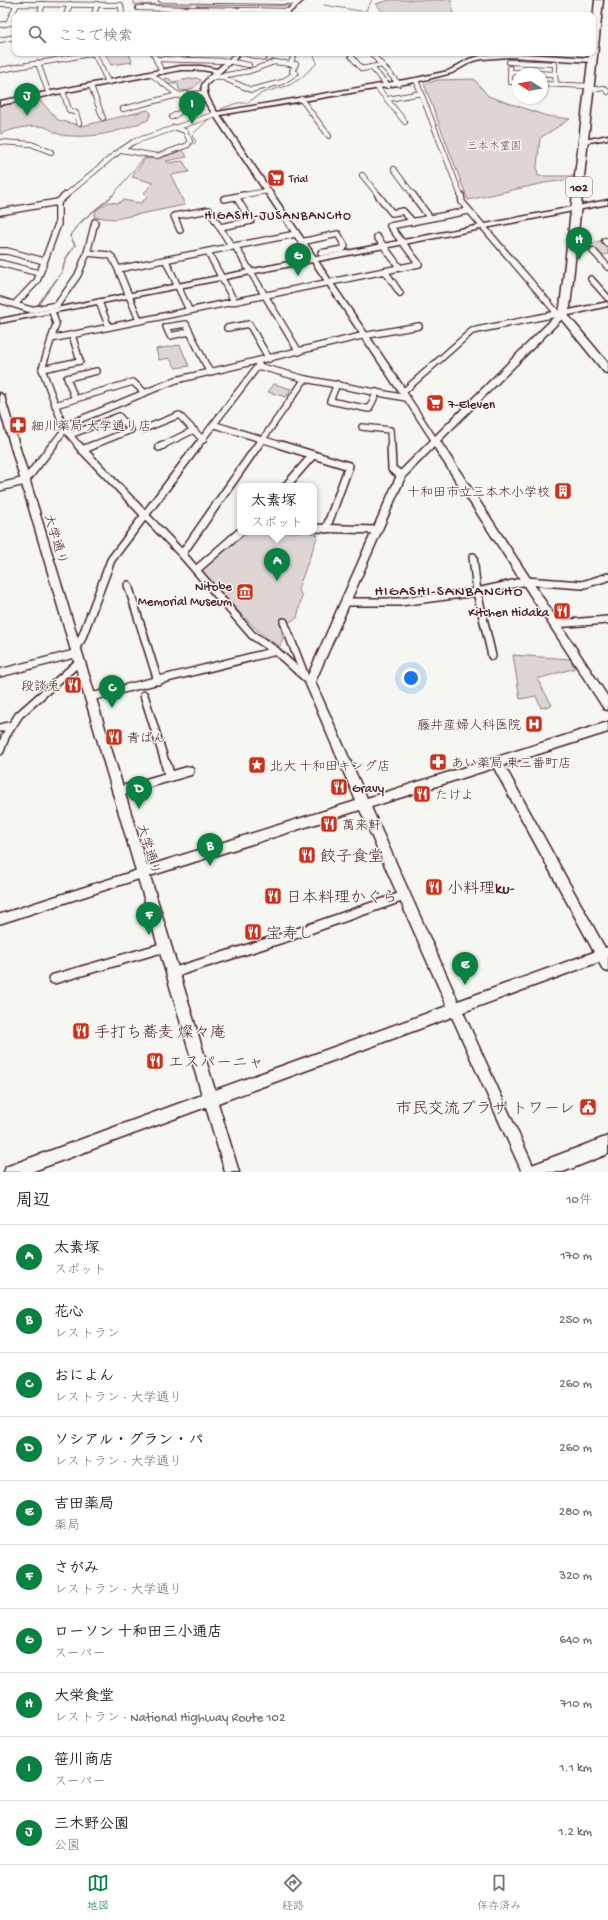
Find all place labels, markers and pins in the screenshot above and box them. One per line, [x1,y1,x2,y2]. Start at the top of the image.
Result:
pin: J [14,83,40,116]
pin: I [179,91,205,124]
supermarket icon: Trial [266,168,286,188]
place label: Trial [288,174,309,186]
pin: H [566,227,592,260]
pin: G [285,243,311,276]
supermarket icon: 7-Eleven [425,393,445,413]
place label: 7-Eleven [447,398,496,413]
pharmacy icon: 細川薬局 大学通り店 [8,415,28,435]
place label: 細川薬局 大学通り店 [31,419,151,435]
building icon: 十和田市立三本木小学校 [553,481,573,501]
place label: 十和田市立三本木小学校 [407,486,550,501]
pin: A [264,548,290,581]
place label: Nitobe Memorial Museum [138,580,232,610]
museum icon: Nitobe Memorial Museum [235,582,255,602]
restaurant icon: Kitchen Hidaka [552,601,572,621]
place label: Kitchen Hidaka [468,606,550,621]
restaurant icon: 段談兎 [63,675,83,695]
pin: C [99,675,125,708]
place label: 段談兎 [21,680,60,695]
hospital icon: 藤井産婦人科医院 [524,714,544,734]
place label: 藤井産婦人科医院 [417,718,521,734]
restaurant icon: 青ばん [104,727,124,747]
place label: 青ばん [127,732,166,747]
pharmacy icon: あい薬局 東三番町店 [428,752,448,772]
place icon: 北大 十和田キング店 [247,755,267,775]
place label: あい薬局 東三番町店 [451,756,571,772]
place label: 北大 十和田キング店 [270,759,390,775]
pin: D [126,776,152,809]
restaurant icon: Gravy [329,777,349,797]
place label: Gravy [352,782,385,797]
restaurant icon: たけよ [412,784,432,804]
place label: たけよ [435,789,474,804]
restaurant icon: 萬来軒 [319,814,339,834]
place label: 萬来軒 [342,819,381,834]
pin: B [197,833,223,866]
restaurant icon: 餃子食堂 [297,845,317,865]
place label: 餃子食堂 [320,847,384,868]
restaurant icon: 小料理ku- [424,877,444,897]
place label: 小料理ku- [447,880,515,900]
restaurant icon: 日本料理かぐら [263,886,283,906]
place label: 日本料理かぐら [286,889,398,909]
pin: F [136,902,162,935]
restaurant icon: 宝寿し [243,922,263,942]
place label: 宝寿し [266,925,314,945]
pin: E [452,952,478,985]
restaurant icon: 手打ち蕎麦 燦々庵 [71,1021,91,1041]
place label: 手打ち蕎麦 燦々庵 [94,1023,226,1044]
restaurant icon: エスパーニャ [145,1051,165,1071]
place label: エスパーニャ [168,1055,264,1074]
public building icon: 市民交流プラザ トワーレ [578,1097,598,1117]
place label: 市民交流プラザ トワーレ [396,1100,575,1120]

